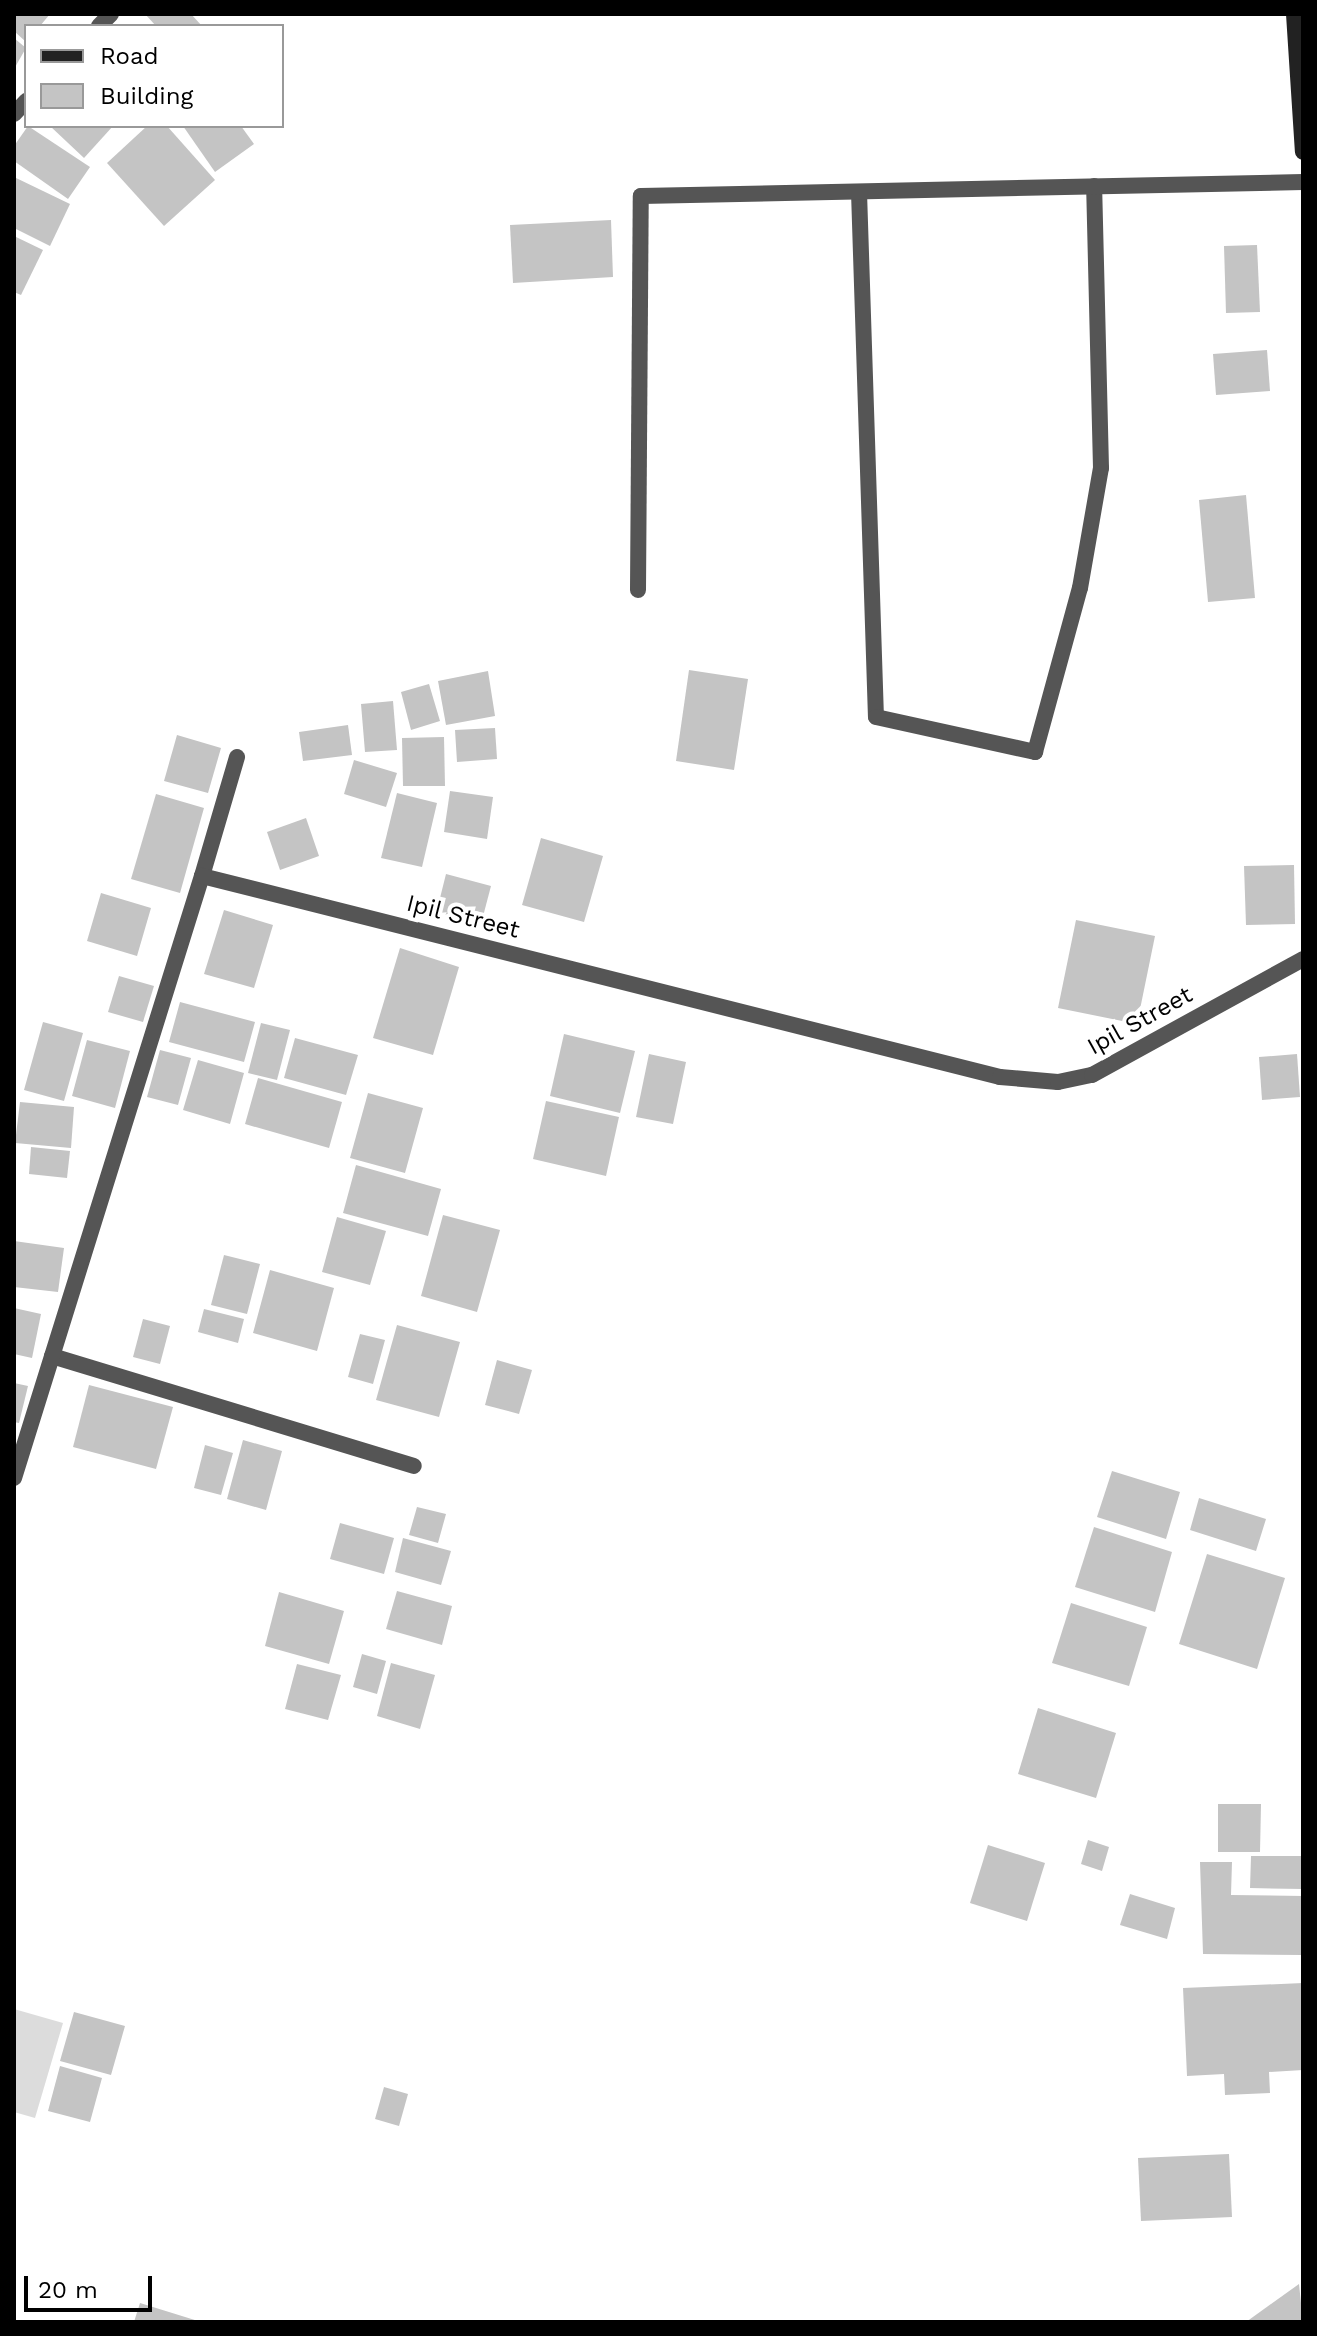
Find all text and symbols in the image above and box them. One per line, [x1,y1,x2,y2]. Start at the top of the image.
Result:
legend [24,24,284,128]
text: Road [100,42,159,70]
text: Building [100,82,193,110]
street label: Ipil Street [403,889,523,945]
street label: Ipil Street [1082,980,1198,1062]
scale bar [28,2260,156,2310]
text: 20 m [38,2276,98,2304]

